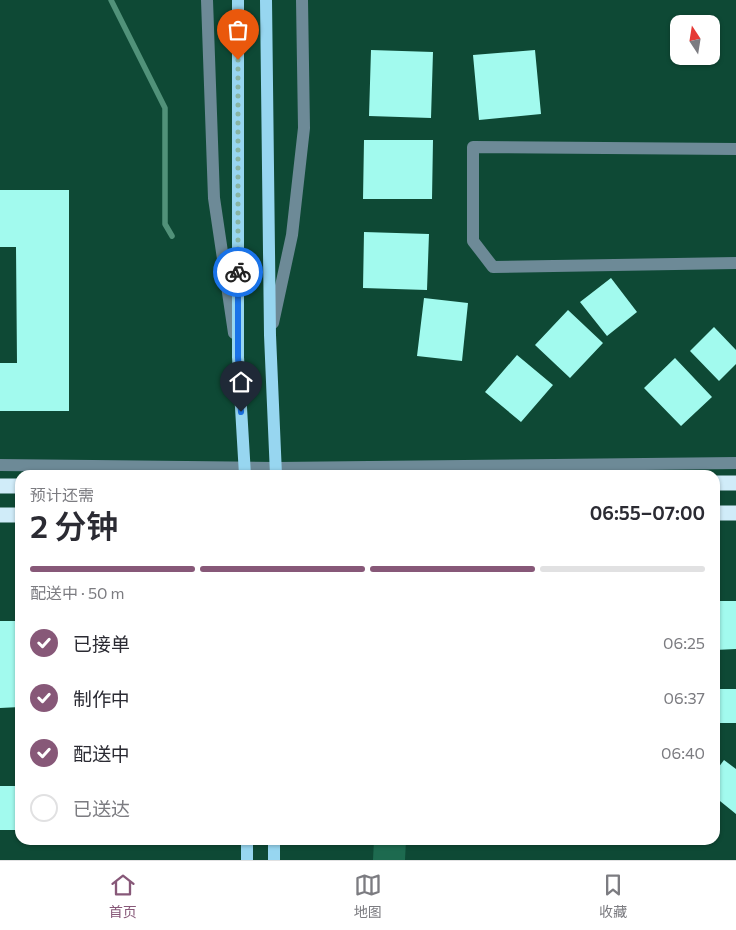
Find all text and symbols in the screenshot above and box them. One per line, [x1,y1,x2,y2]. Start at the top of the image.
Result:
pin [217,9,259,60]
north arrow [670,15,720,65]
map controls [670,15,720,65]
icon: bag [224,16,252,44]
courier [213,247,263,297]
icon: bike [224,258,252,286]
pin [220,361,262,412]
icon: home [227,368,255,396]
text: 预计还需 [30,485,94,504]
text: 06:55–07:00 [590,501,705,524]
text: 2 分钟 [30,505,118,545]
text: 配送中 · 50 m [30,583,125,602]
icon: check [30,629,58,657]
text: 已接单 [73,632,130,655]
text: 06:25 [663,633,705,652]
icon: check [30,684,58,712]
text: 制作中 [73,687,130,710]
text: 06:37 [664,688,705,707]
icon: check [30,739,58,767]
text: 配送中 [73,742,130,765]
text: 06:40 [661,743,705,762]
text: 已送达 [73,797,130,820]
tab: 首页 [109,871,137,921]
tab: 地图 [354,871,382,921]
tab: 收藏 [599,871,627,921]

